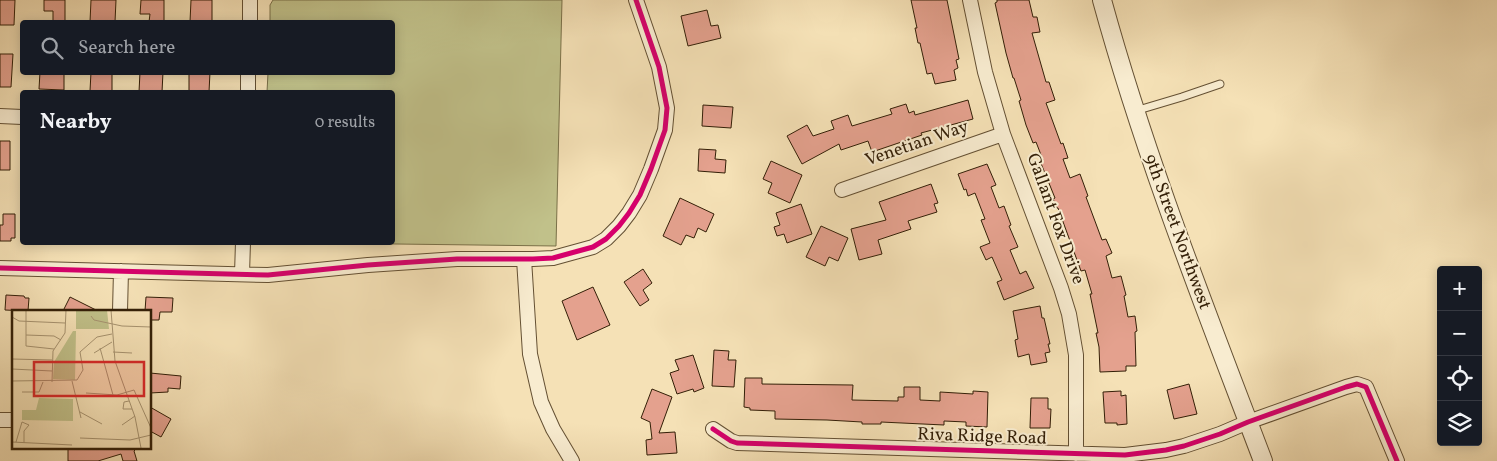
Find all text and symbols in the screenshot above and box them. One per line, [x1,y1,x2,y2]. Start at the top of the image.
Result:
search box [20,20,395,75]
icon: search [38,34,66,62]
text: Search here [78,35,175,61]
text: Nearby [40,108,111,137]
text: 0 results [315,112,375,134]
street label: Venetian Way [862,115,972,173]
street label: Gallant Fox Drive [1020,150,1090,288]
street label: 9th Street Northwest [1137,151,1217,313]
map controls [1437,266,1482,446]
button: + [1437,266,1482,311]
inset map [12,310,151,448]
button: − [1437,311,1482,356]
button: locate [1437,356,1482,401]
button: layers [1437,401,1482,446]
street label: Riva Ridge Road [917,422,1047,452]

